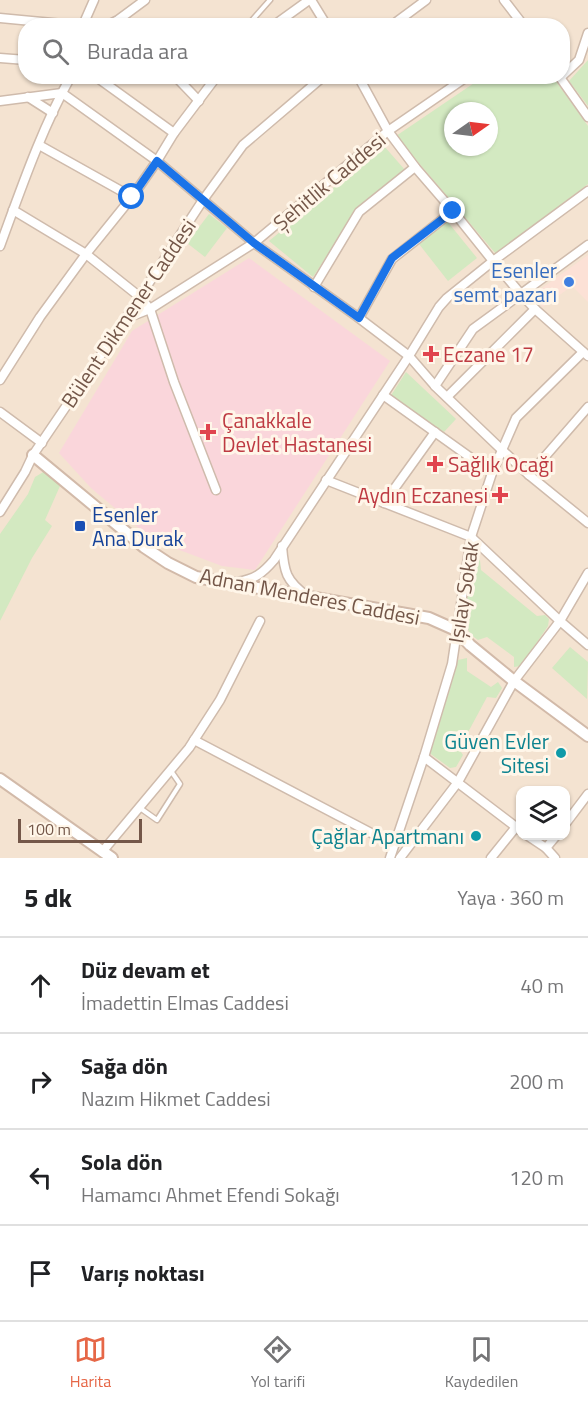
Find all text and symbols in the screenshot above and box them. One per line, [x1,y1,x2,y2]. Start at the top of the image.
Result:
search box [18,18,570,84]
text: Burada ara [87,34,188,68]
icon: search [39,35,72,68]
north arrow [444,102,498,156]
street label: Şehitlik Caddesi [266,124,392,238]
route start [118,183,144,209]
route end [439,197,465,223]
street label: Bülent Dikmener Caddesi [53,212,203,414]
place label: Esenler semt pazarı [454,254,557,310]
marker: Esenler semt pazarı [562,275,576,289]
place label: Eczane 17 [443,338,534,370]
marker: Eczane 17 [424,347,438,361]
place label: Çanakkale Devlet Hastanesi [222,404,372,460]
marker: Çanakkale Devlet Hastanesi [199,423,217,441]
place label: Sağlık Ocağı [448,448,554,480]
marker: Sağlık Ocağı [426,455,444,473]
place label: Aydın Eczanesi [357,479,488,511]
marker: Aydın Eczanesi [493,488,507,502]
place label: Esenler Ana Durak [92,498,183,554]
marker: Esenler Ana Durak [73,519,87,533]
street label: Işılay Sokak [439,539,487,645]
street label: Adnan Menderes Caddesi [197,559,423,633]
place label: Güven Evler Sitesi [444,725,549,781]
marker: Güven Evler Sitesi [554,746,568,760]
map controls [516,786,570,840]
button: layers [516,786,570,840]
scale bar [18,816,142,844]
text: 100 m [27,817,71,841]
place label: Çağlar Apartmanı [311,820,464,852]
marker: Çağlar Apartmanı [469,829,483,843]
text: 5 dk [24,878,72,917]
text: Yaya · 360 m [457,882,564,913]
text: Düz devam et [81,953,210,987]
icon: ahead [24,969,57,1002]
text: 40 m [520,970,564,1001]
text: İmadettin Elmas Caddesi [81,987,289,1018]
text: Sağa dön [81,1049,168,1083]
icon: right [24,1065,57,1098]
text: 200 m [509,1066,564,1097]
text: Nazım Hikmet Caddesi [81,1083,271,1114]
text: Sola dön [81,1145,163,1179]
icon: left [24,1161,57,1194]
text: 120 m [509,1162,564,1193]
text: Hamamcı Ahmet Efendi Sokağı [81,1179,340,1210]
text: Varış noktası [81,1256,205,1290]
icon: arrive [24,1257,57,1290]
tab: Harita [70,1333,111,1393]
tab: Yol tarifi [251,1333,305,1393]
tab: Kaydedilen [445,1333,518,1393]

